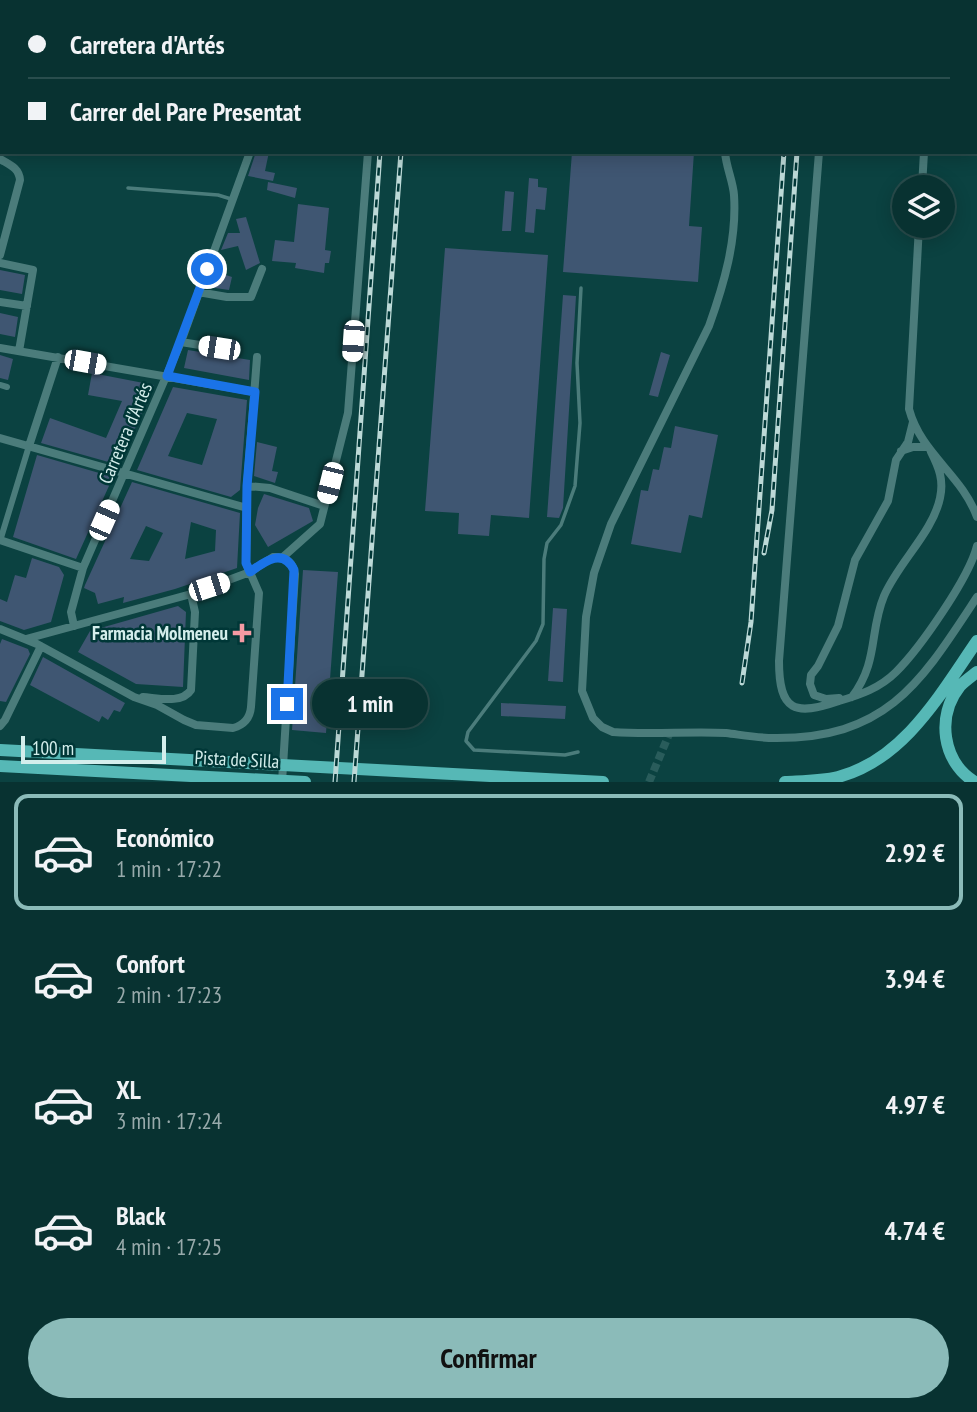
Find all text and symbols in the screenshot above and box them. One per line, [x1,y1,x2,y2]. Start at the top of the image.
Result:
text: Carretera d'Artés [70,28,225,61]
text: Carrer del Pare Presentat [70,95,301,128]
map controls [892,175,955,238]
button: layers [892,175,955,238]
route start [191,253,223,285]
car [342,319,365,363]
car [197,334,242,362]
car [63,348,108,376]
street label: Carretera d'Artés [93,379,157,487]
car [315,460,346,506]
car [86,497,123,543]
car [186,571,233,603]
place label: Farmacia Molmeneu [92,621,228,645]
marker: Farmacia Molmeneu [234,625,250,641]
callout: 1 min [312,680,427,728]
route end [271,688,303,720]
text: 1 min [347,689,393,718]
scale bar [21,733,166,765]
text: 100 m [32,736,74,760]
street label: Pista de Silla [194,745,280,773]
icon: car [32,821,95,884]
text: Económico [116,821,214,854]
text: 2.92 € [884,836,945,869]
text: 1 min · 17:22 [116,854,222,883]
icon: car [32,947,95,1010]
text: Confort [116,947,185,980]
text: 3.94 € [884,962,945,995]
text: 2 min · 17:23 [116,980,222,1009]
icon: car [32,1073,95,1136]
text: XL [116,1073,141,1106]
text: 4.97 € [886,1088,945,1121]
text: 3 min · 17:24 [116,1106,222,1135]
icon: car [32,1199,95,1262]
text: Black [116,1199,166,1232]
text: 4.74 € [884,1214,945,1247]
text: 4 min · 17:25 [116,1232,222,1261]
button: Confirmar [28,1318,949,1398]

